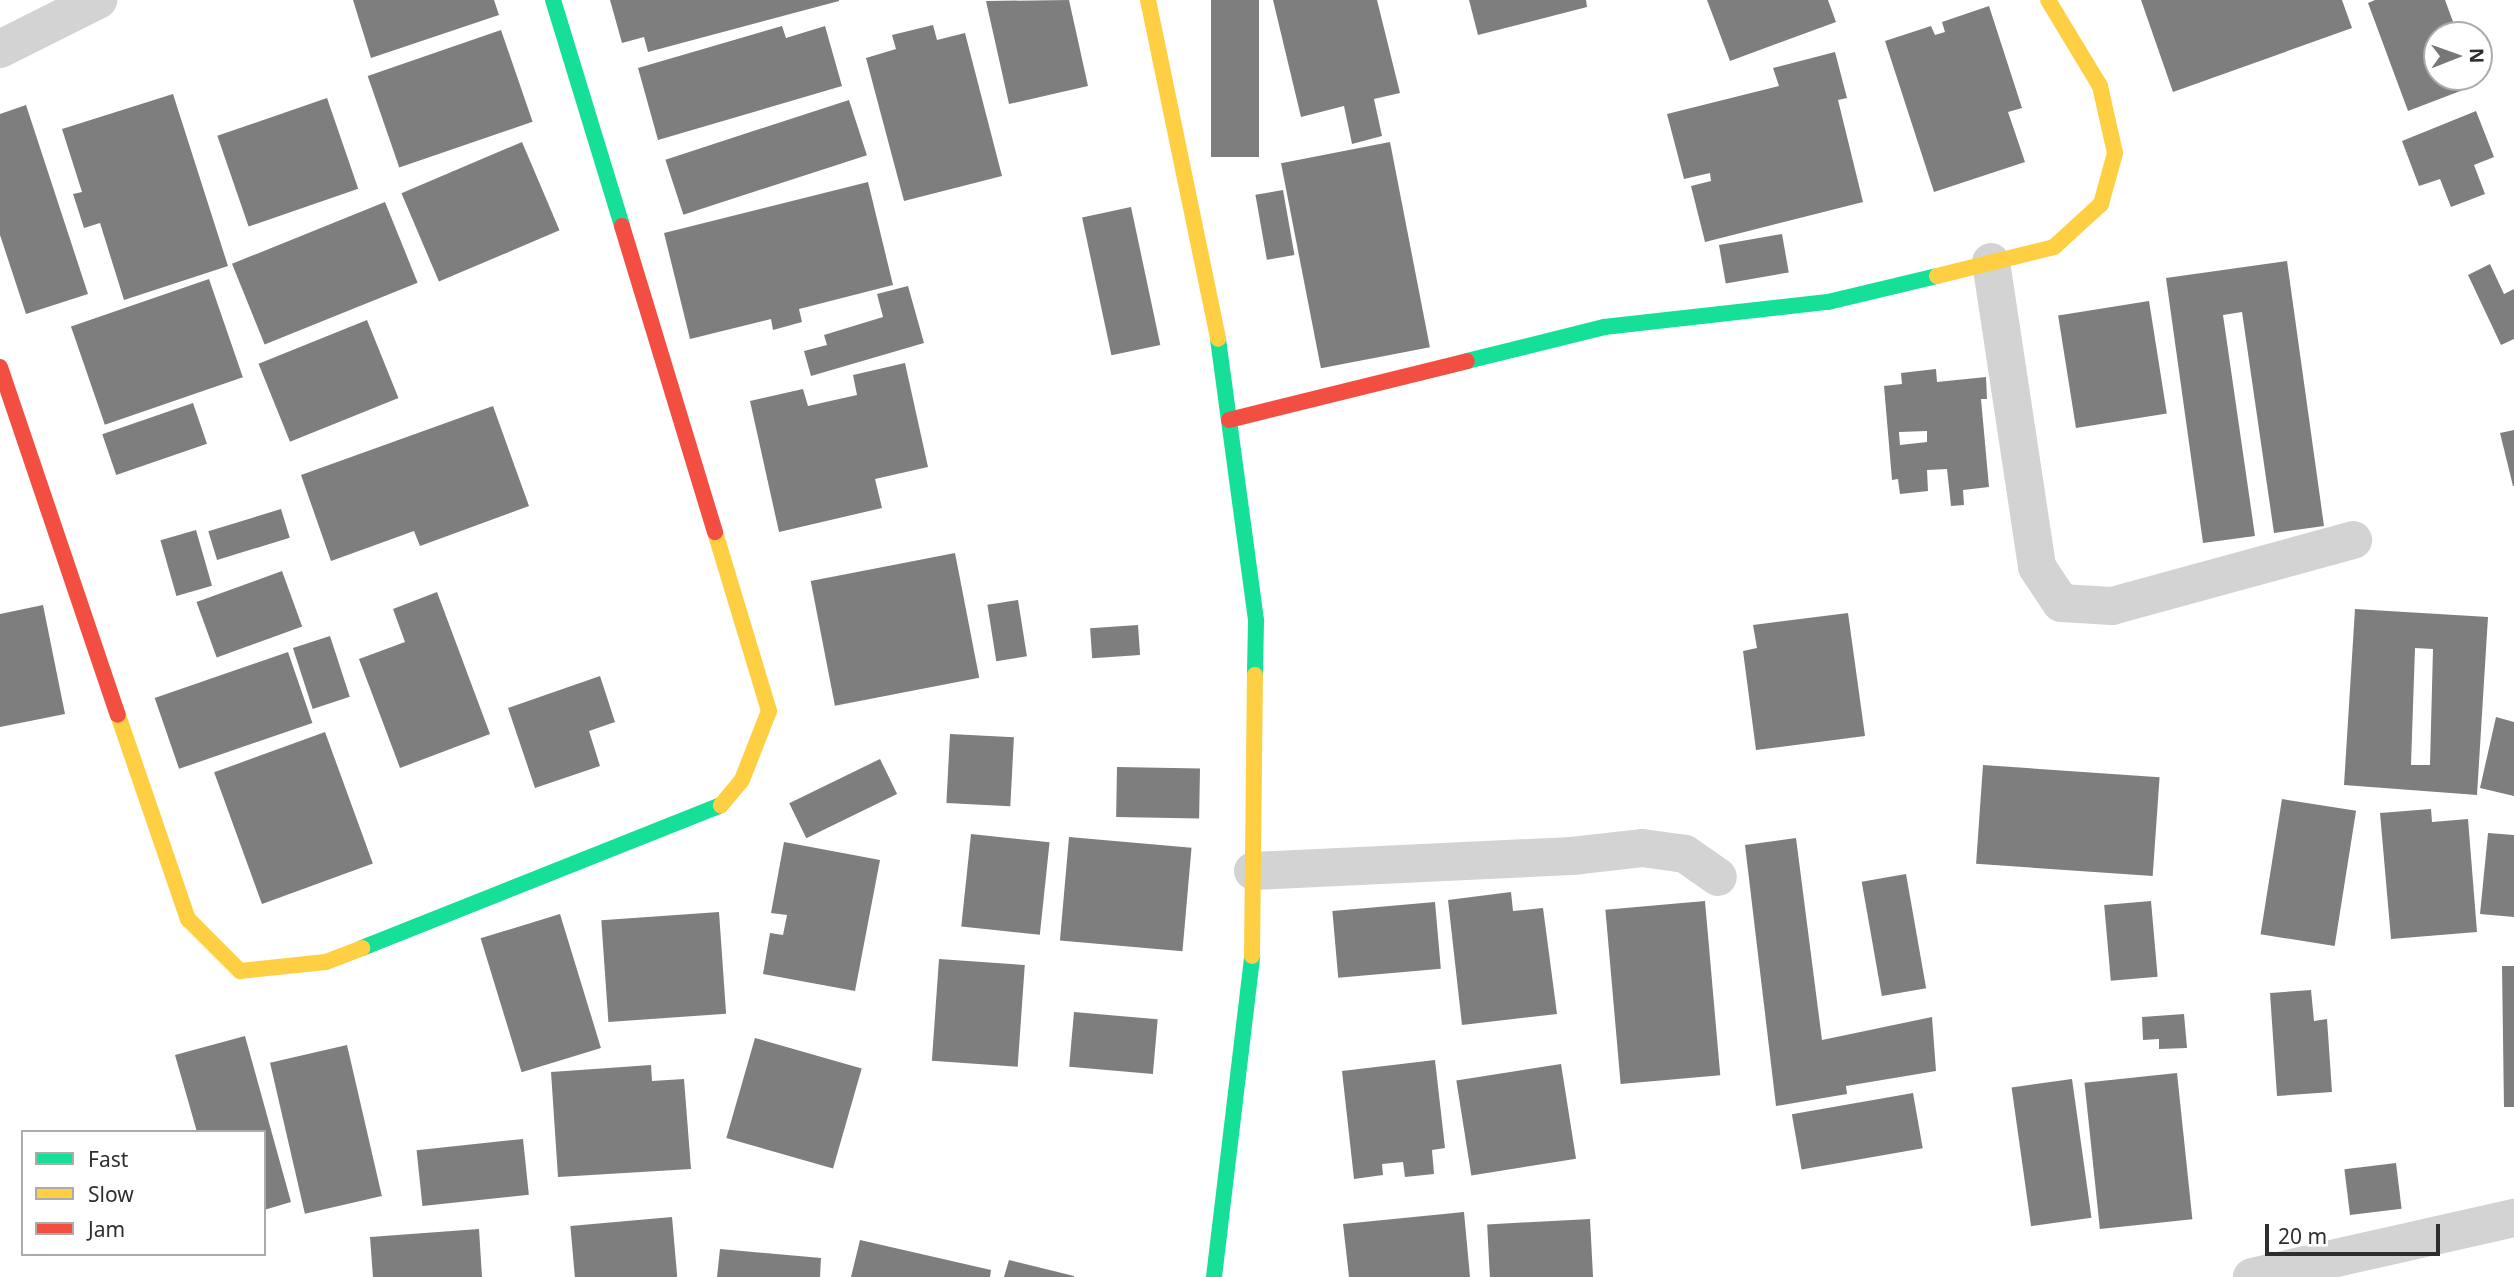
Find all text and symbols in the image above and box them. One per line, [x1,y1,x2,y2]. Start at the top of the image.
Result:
north arrow [2423,21,2493,91]
text: N [2464,48,2490,64]
legend [21,1130,266,1256]
text: Fast [88,1145,128,1173]
text: Slow [88,1180,134,1208]
scale bar [2269,1210,2444,1254]
text: Jam [88,1215,125,1243]
text: 20 m [2278,1222,2327,1250]

